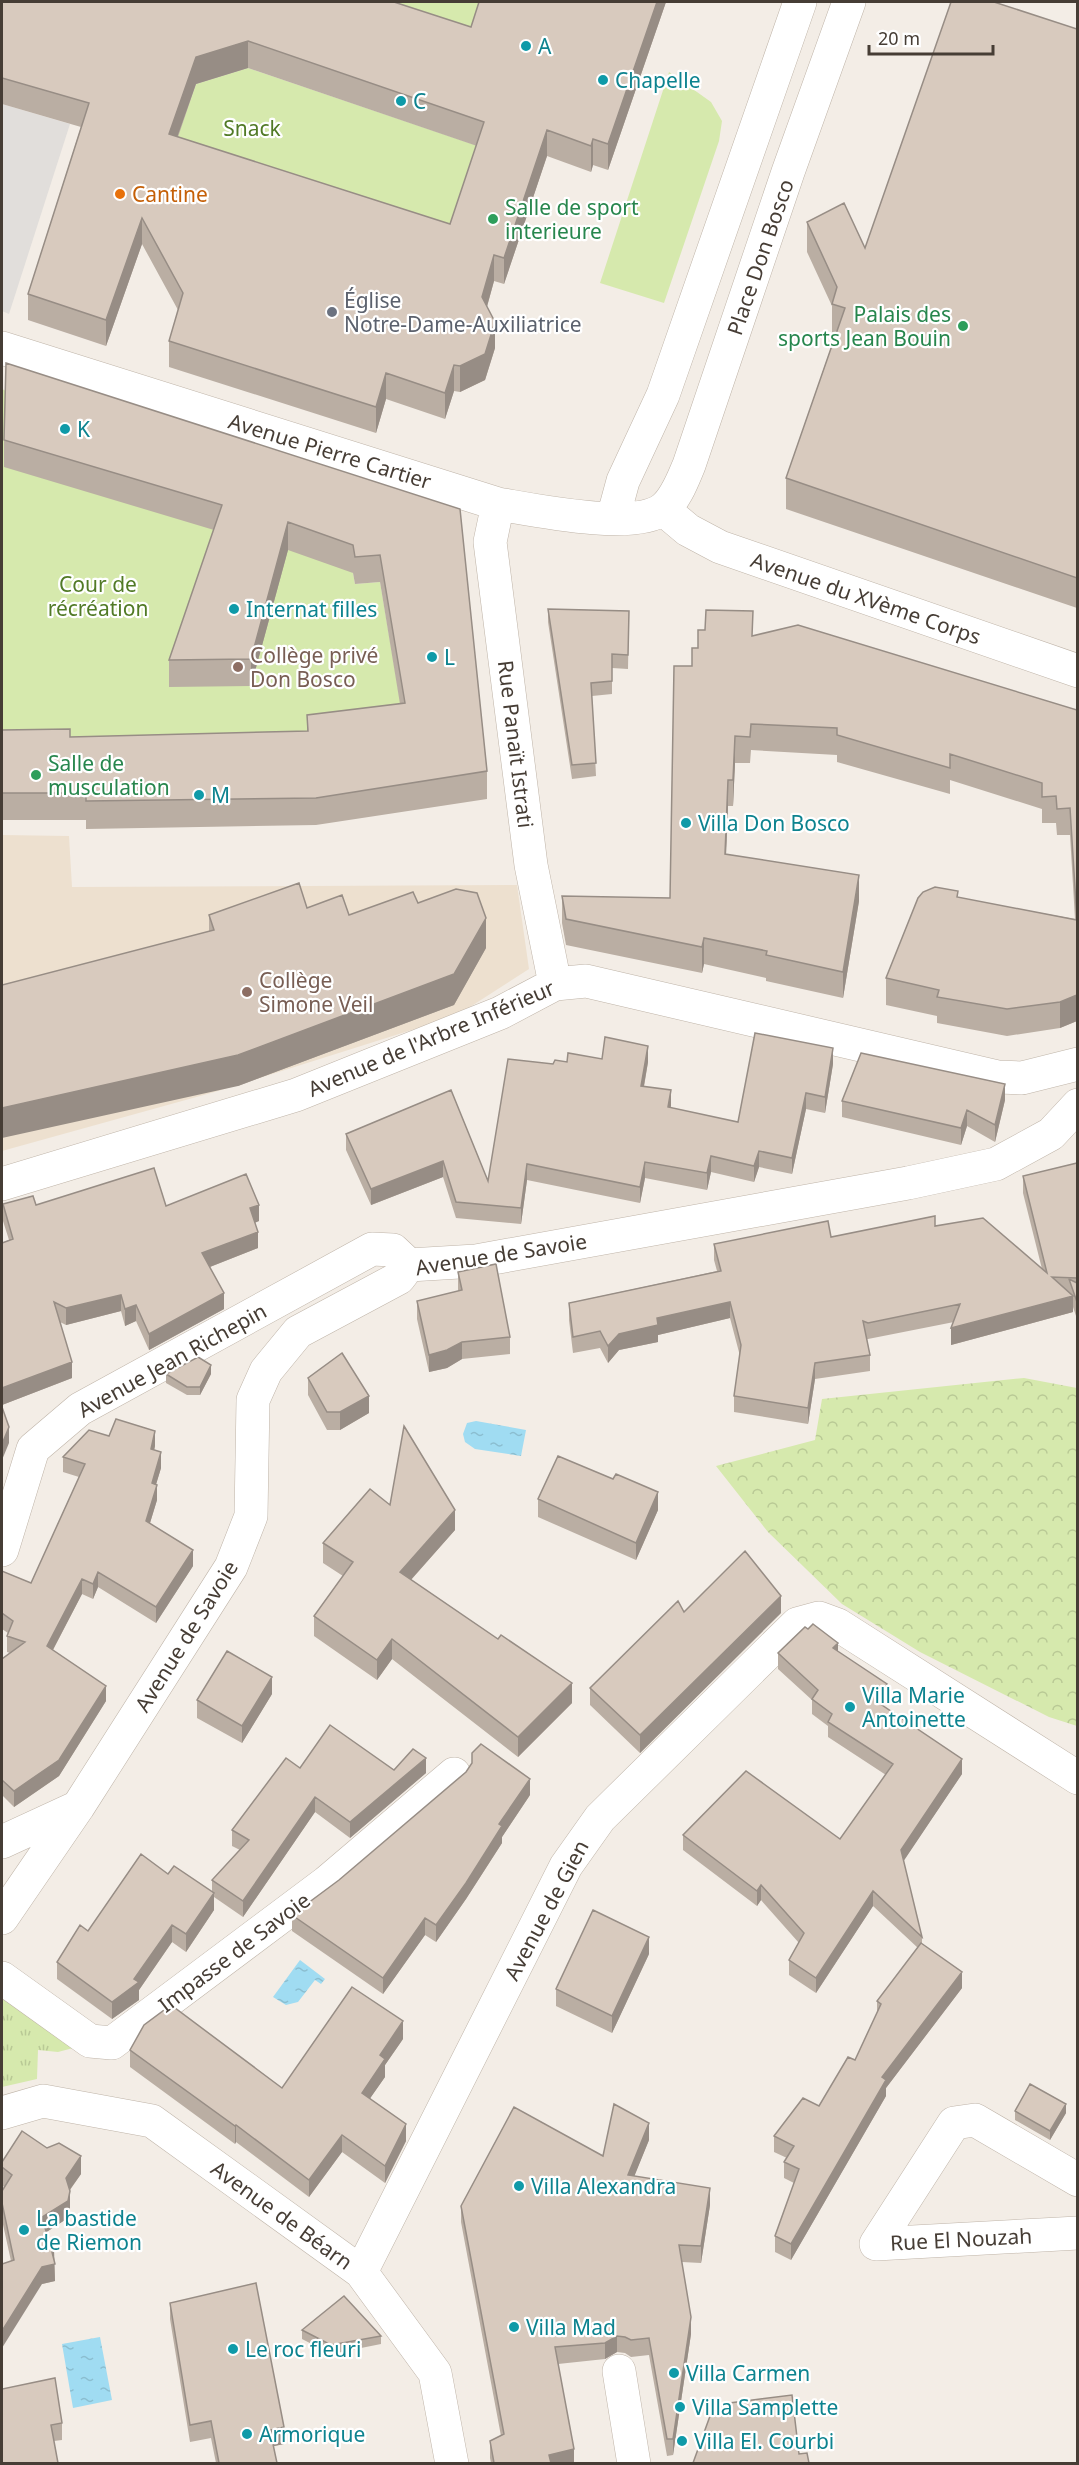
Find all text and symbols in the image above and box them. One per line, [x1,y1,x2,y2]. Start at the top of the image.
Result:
scale bar [869,18,994,56]
text: 20 m [878,26,920,50]
place label: A [538,32,552,60]
marker: A [519,39,533,53]
place label: Chapelle [615,66,700,94]
marker: Chapelle [596,73,610,87]
place label: C [413,87,426,115]
marker: C [394,94,408,108]
park label: Snack [223,114,282,142]
street label: Place Don Bosco [720,175,800,339]
place label: Cantine [132,180,208,208]
marker: Cantine [113,187,127,201]
place label: Salle de sport interieure [505,193,639,245]
marker: Salle de sport interieure [486,212,500,226]
place label: Église Notre-Dame-Auxiliatrice [344,286,582,338]
place label: Palais des sports Jean Bouin [778,300,951,352]
marker: Église Notre-Dame-Auxiliatrice [325,305,339,319]
marker: Palais des sports Jean Bouin [956,319,970,333]
street label: Avenue Pierre Cartier [225,407,435,495]
place label: K [77,415,90,443]
marker: K [58,422,72,436]
street label: Avenue du XVème Corps [747,545,985,651]
park label: Cour de récréation [48,570,148,622]
place label: Internat filles [246,595,377,623]
marker: Internat filles [227,602,241,616]
place label: Collège privé Don Bosco [250,641,378,693]
place label: L [444,643,455,671]
marker: L [425,650,439,664]
street label: Rue Panaït Istrati [492,659,540,829]
marker: Collège privé Don Bosco [231,660,245,674]
place label: Salle de musculation [48,749,170,801]
marker: Salle de musculation [29,768,43,782]
place label: M [211,781,230,809]
marker: M [192,788,206,802]
place label: Villa Don Bosco [698,809,850,837]
marker: Villa Don Bosco [679,816,693,830]
place label: Collège Simone Veil [259,966,373,1018]
street label: Avenue de l'Arbre Inférieur [303,973,559,1103]
marker: Collège Simone Veil [240,985,254,999]
street label: Avenue de Savoie [413,1227,589,1281]
street label: Avenue Jean Richepin [73,1296,271,1424]
street label: Avenue de Savoie [128,1555,244,1717]
place label: Villa Marie Antoinette [862,1681,966,1733]
marker: Villa Marie Antoinette [843,1700,857,1714]
street label: Avenue de Gien [497,1835,595,1985]
street label: Impasse de Savoie [152,1886,316,2018]
street label: Avenue de Béarn [206,2154,358,2276]
place label: Villa Alexandra [531,2172,676,2200]
marker: Villa Alexandra [512,2179,526,2193]
place label: La bastide de Riemon [36,2204,142,2256]
street label: Rue El Nouzah [889,2221,1033,2257]
marker: La bastide de Riemon [17,2223,31,2237]
place label: Villa Mad [526,2313,616,2341]
marker: Villa Mad [507,2320,521,2334]
place label: Le roc fleuri [245,2335,361,2363]
marker: Le roc fleuri [226,2342,240,2356]
place label: Villa Carmen [686,2359,810,2387]
marker: Villa Carmen [667,2366,681,2380]
place label: Villa Samplette [692,2393,838,2421]
marker: Villa Samplette [673,2400,687,2414]
place label: Armorique [259,2420,365,2448]
marker: Armorique [240,2427,254,2441]
place label: Villa El. Courbi [694,2427,834,2455]
marker: Villa El. Courbi [675,2434,689,2448]

